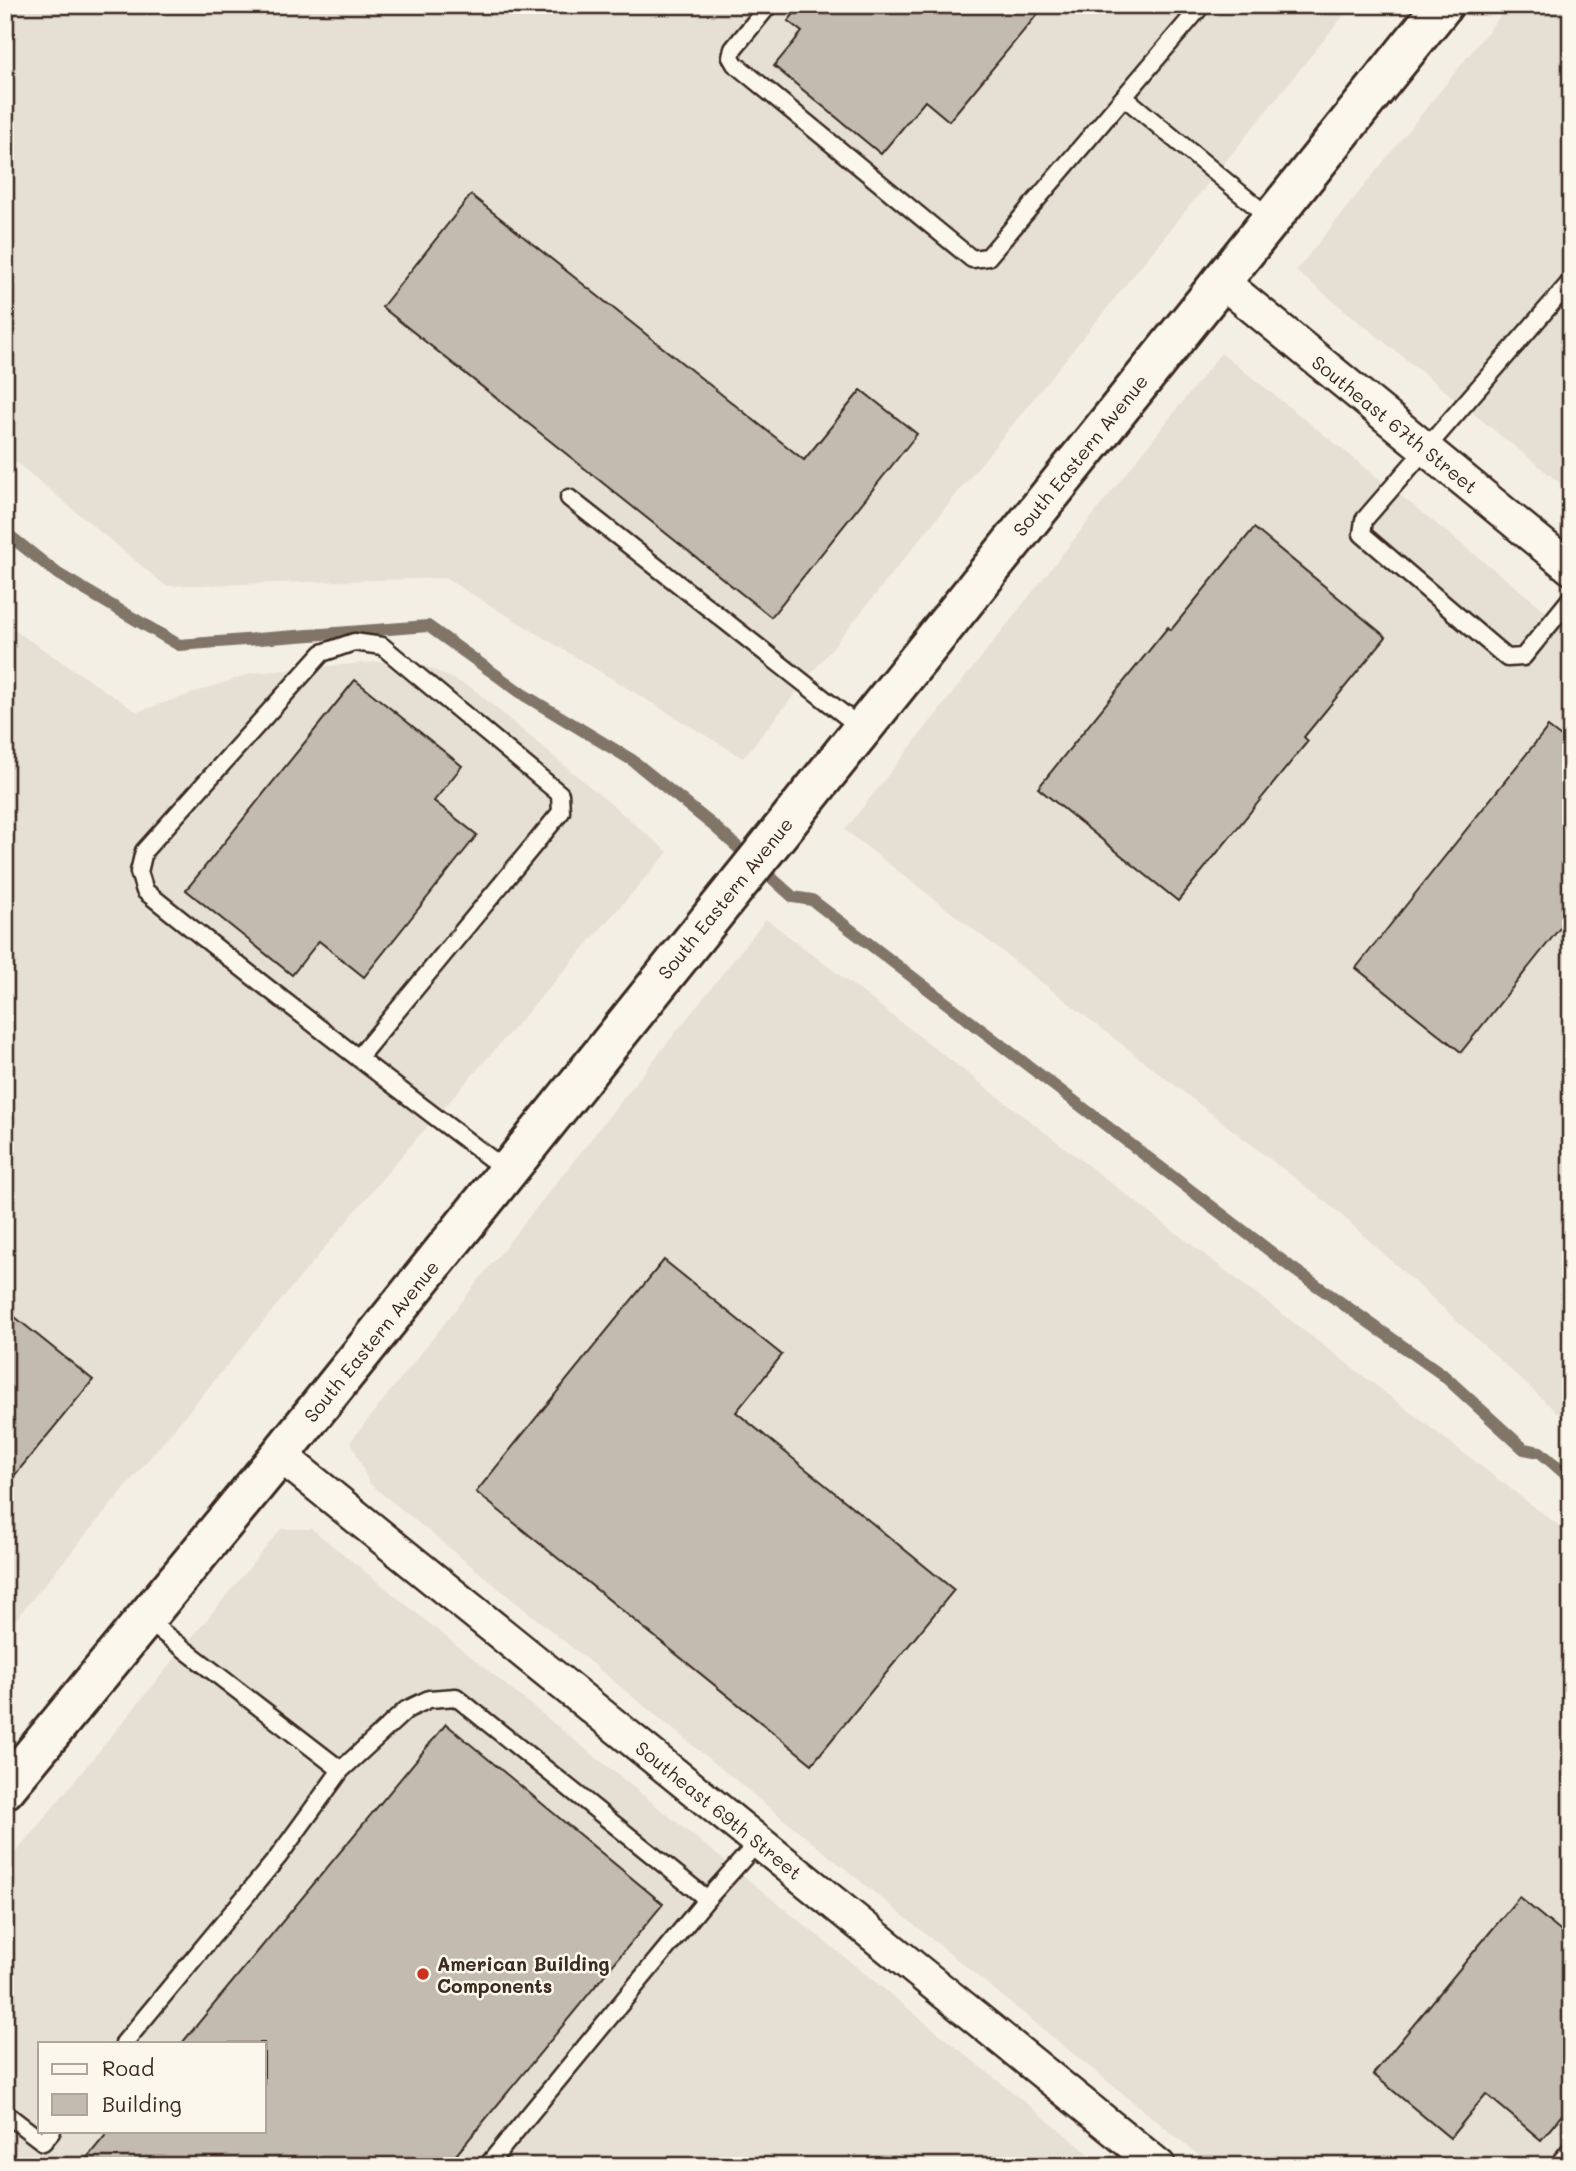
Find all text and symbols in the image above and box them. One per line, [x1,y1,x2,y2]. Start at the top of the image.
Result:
street label: Southeast 67th Street [1307,349,1483,499]
street label: South Eastern Avenue [1007,369,1153,541]
street label: South Eastern Avenue [652,812,798,984]
street label: South Eastern Avenue [298,1255,444,1427]
street label: Southeast 69th Street [631,1735,807,1885]
place label: American Building Components [437,1951,610,1998]
marker: American Building Components [415,1966,431,1982]
legend [38,2042,266,2132]
text: Road [102,2054,154,2081]
text: Building [102,2090,182,2117]

